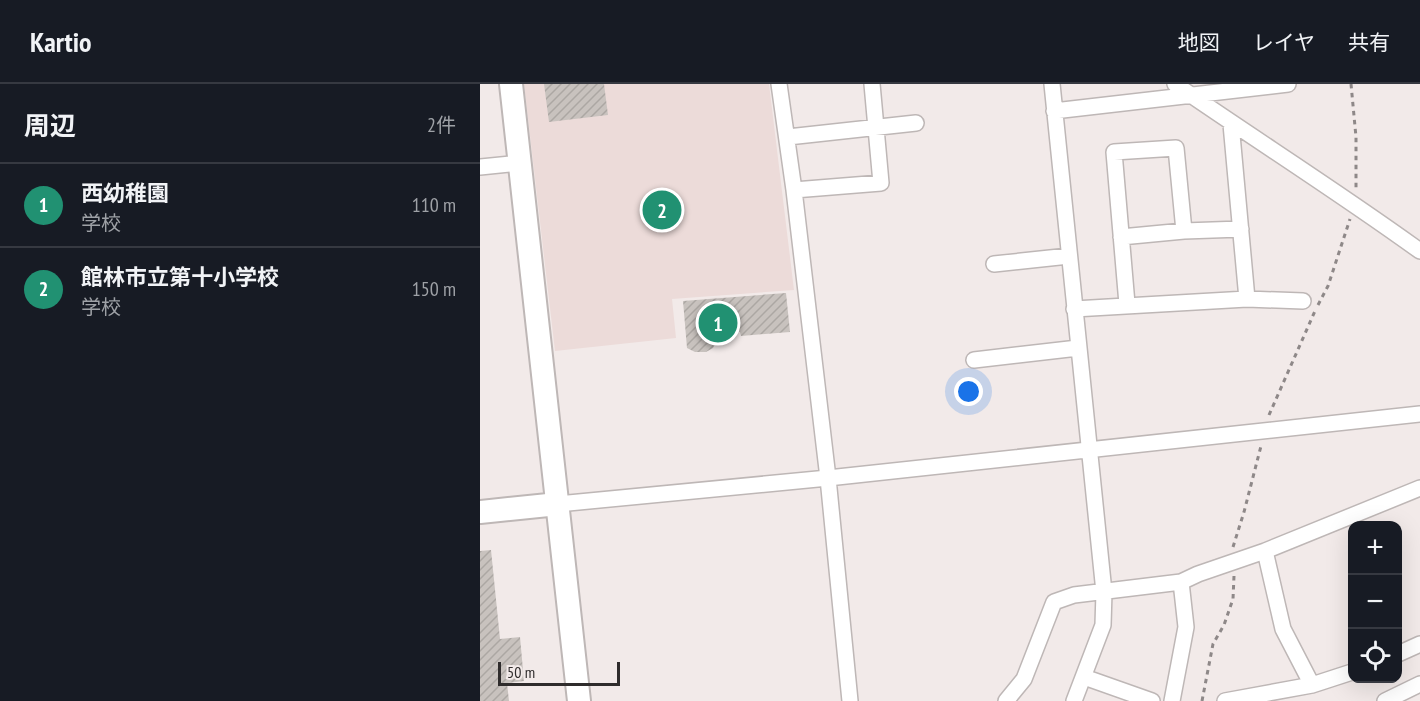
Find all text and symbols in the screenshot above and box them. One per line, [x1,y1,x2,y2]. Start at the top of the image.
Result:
text: Kartio [30,23,92,60]
text: 地図 [1178,29,1220,56]
text: レイヤ [1253,29,1315,56]
text: 共有 [1348,29,1390,56]
text: 周辺 [24,109,76,142]
text: 2件 [427,112,456,138]
text: 西幼稚園 [81,179,169,207]
pin: 2 [642,188,681,232]
text: 1 [39,192,48,218]
text: 110 m [412,192,456,218]
text: 学校 [81,210,121,236]
text: 館林市立第十小学校 [81,263,279,291]
text: 2 [39,276,48,302]
text: 150 m [412,276,456,302]
text: 学校 [81,294,121,320]
pin: 1 [698,300,738,346]
your location [954,377,983,406]
map controls [1348,521,1402,683]
button: + [1348,521,1402,575]
button: − [1348,575,1402,629]
button: locate [1348,629,1402,683]
scale bar [498,659,620,686]
text: 50 m [507,662,535,682]

